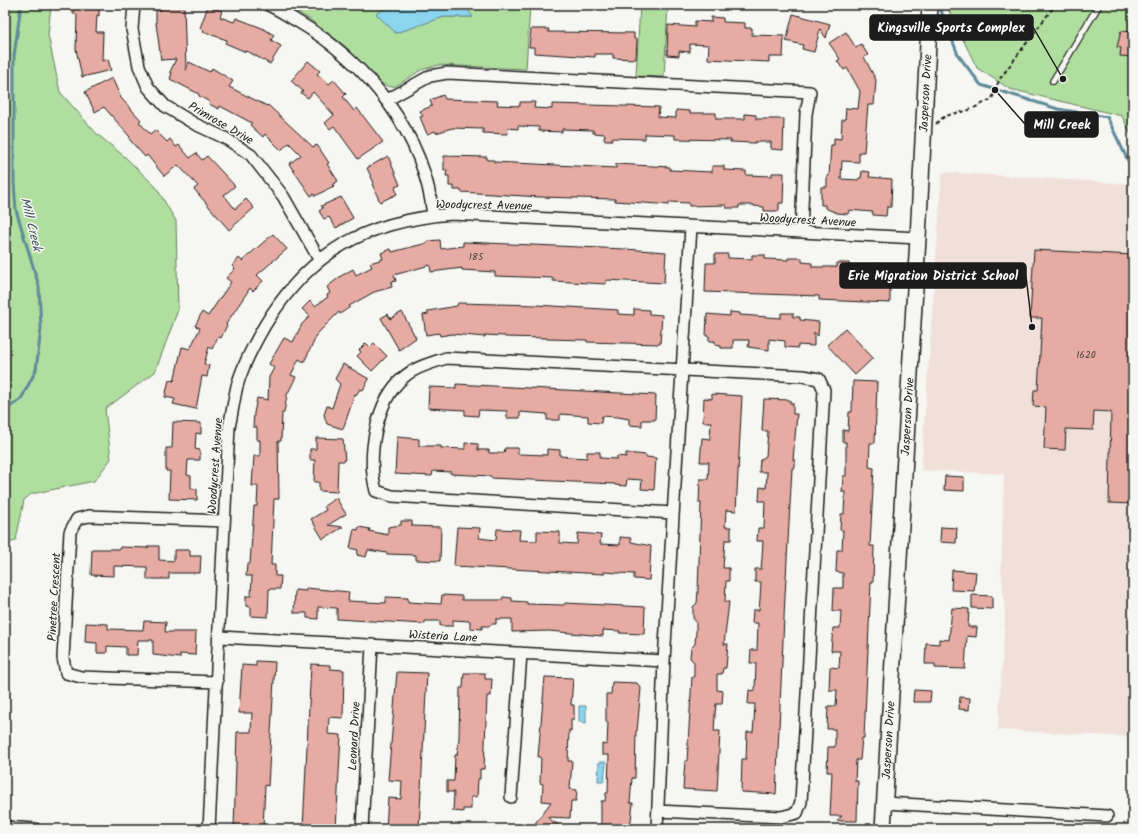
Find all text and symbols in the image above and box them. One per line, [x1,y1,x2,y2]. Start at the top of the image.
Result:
callout: Kingsville Sports Complex [870,15,1033,40]
text: Kingsville Sports Complex [877,18,1025,39]
street label: Jasperson Drive [914,53,937,133]
street label: Primrose Drive [185,97,257,150]
callout: Mill Creek [1025,112,1098,137]
text: Mill Creek [1034,115,1091,136]
water label: Mill Creek [14,195,48,255]
street label: Woodycrest Avenue [436,195,533,216]
street label: Woodycrest Avenue [759,208,857,233]
house number: 185 [469,249,484,265]
callout: Erie Migration District School [840,263,1026,288]
text: Erie Migration District School [848,266,1019,287]
house number: 1620 [1076,347,1096,363]
street label: Jasperson Drive [896,376,920,456]
street label: Woodycrest Avenue [203,417,228,515]
street label: Pinetree Crescent [43,552,66,642]
street label: Wisteria Lane [408,625,478,648]
street label: Leonard Drive [343,700,366,771]
street label: Jasperson Drive [877,700,901,780]

